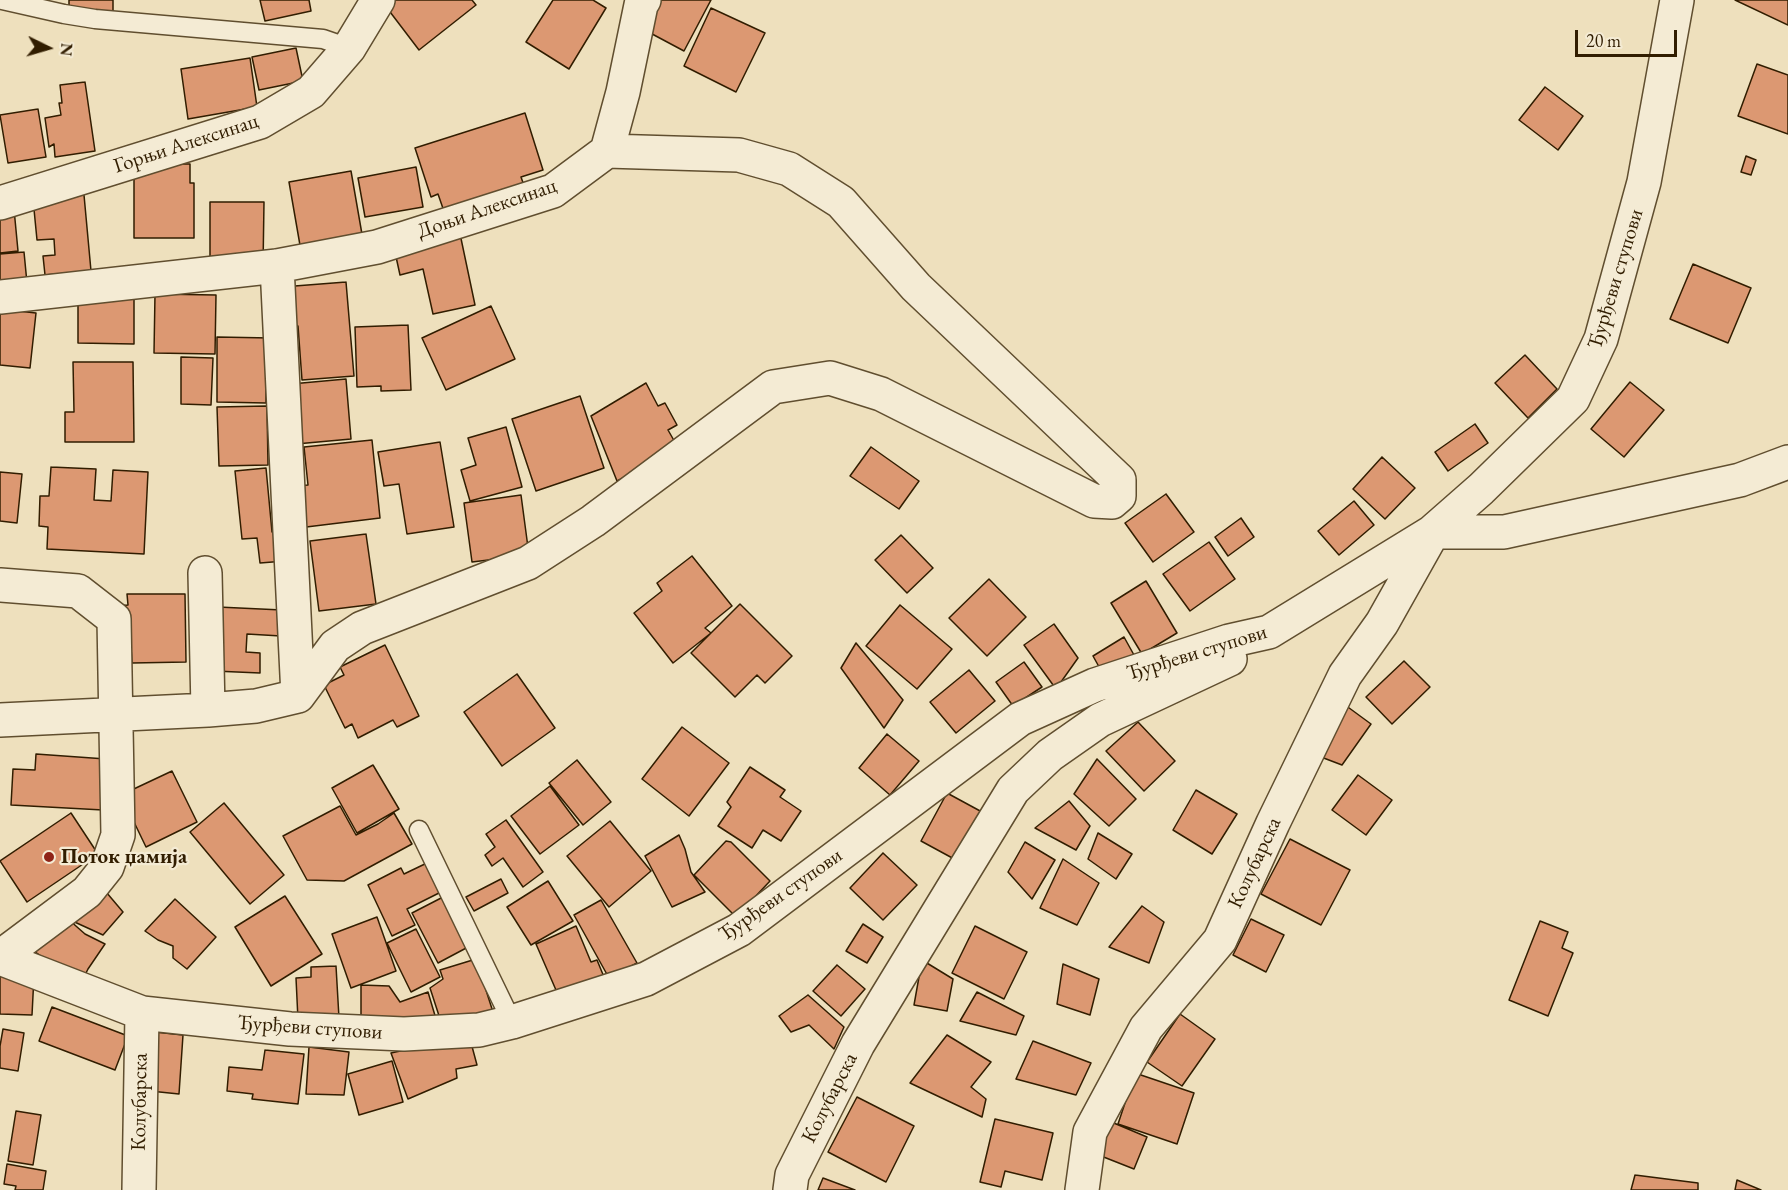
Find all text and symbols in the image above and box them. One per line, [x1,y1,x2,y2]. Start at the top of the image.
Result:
north arrow [18,18,78,78]
scale bar [1578,18,1680,56]
text: 20 m [1586,29,1621,52]
text: N [55,42,77,57]
street label: Горњи Алексинац [110,109,262,179]
street label: Доњи Алексинац [414,173,560,245]
street label: Ђурђеви ступови [1583,206,1649,352]
street label: Ђурђеви ступови [1124,620,1270,686]
street label: Колубарска [1223,813,1287,913]
street label: Ђурђеви ступови [714,843,848,947]
place label: Поток џамија [61,844,187,870]
marker: Поток џамија [42,850,56,864]
street label: Ђурђеви ступови [237,1010,383,1046]
street label: Колубарска [797,1049,863,1147]
street label: Колубарска [127,1053,153,1151]

